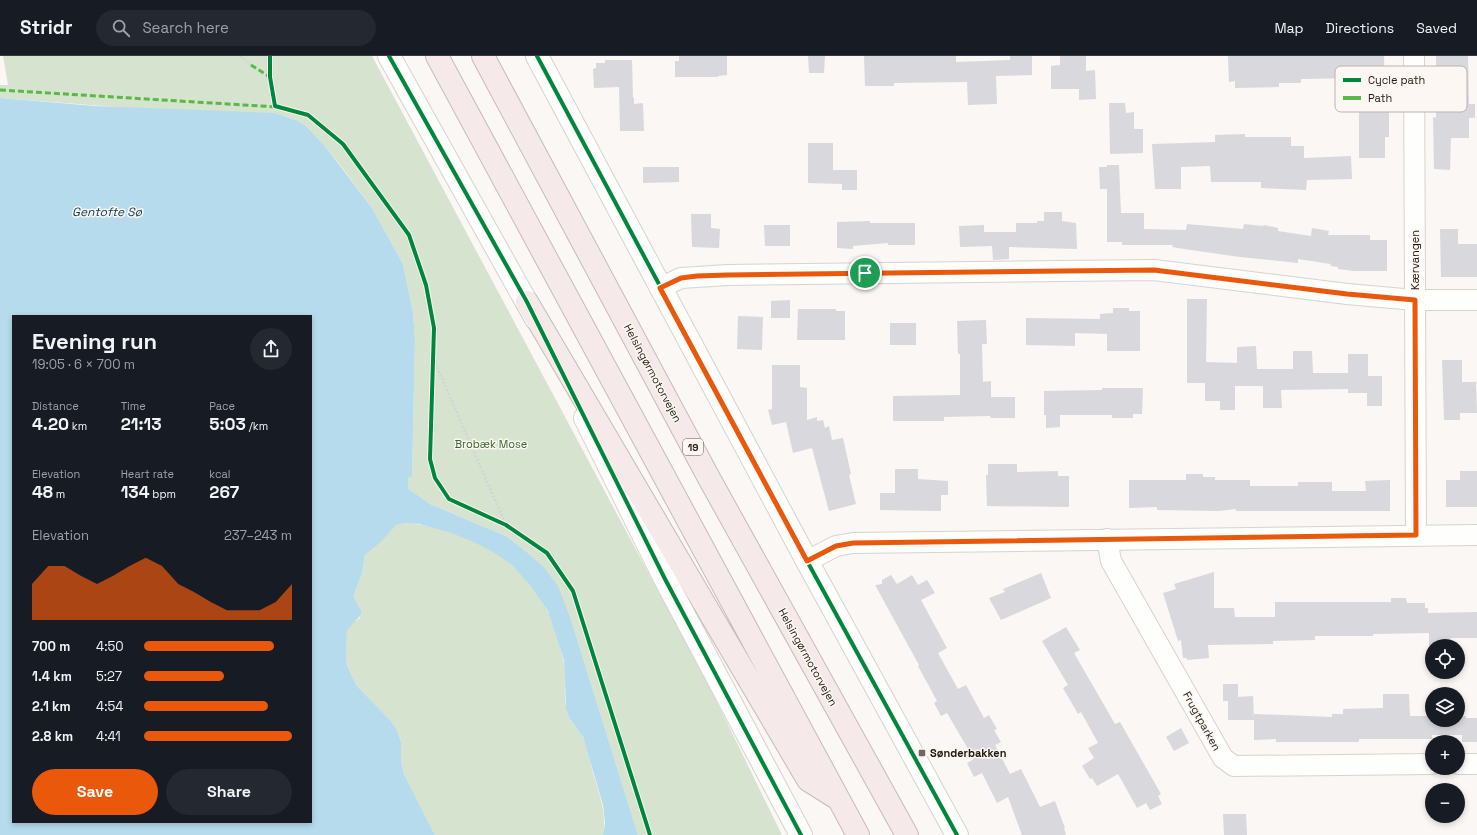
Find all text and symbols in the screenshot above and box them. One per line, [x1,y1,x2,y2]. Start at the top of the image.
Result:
search box [96,10,376,46]
text: Stridr [20,15,72,40]
icon: search [110,17,132,39]
text: Search here [142,18,229,37]
text: Map [1274,19,1304,37]
text: Directions [1326,19,1394,37]
text: Saved [1416,19,1457,37]
legend [1335,66,1467,112]
text: Cycle path [1368,73,1425,87]
text: Path [1368,91,1392,105]
water label: Gentofte Sø [72,204,143,220]
street label: Kærvangen [1408,230,1422,290]
pin [848,256,882,290]
icon: arrive [854,262,876,284]
street label: Helsingørmotorvejen [621,321,685,425]
text: Evening run [32,327,157,355]
button: share [250,328,292,370]
text: 19:05 · 6 × 700 m [32,356,135,373]
text: Distance [32,399,79,413]
text: Time [121,399,146,413]
text: Pace [209,399,235,413]
text: 4.20 [32,413,69,435]
text: 21:13 [121,413,162,435]
text: 5:03 [209,413,246,435]
text: km [69,419,87,433]
text: /km [246,419,268,433]
park label: Brobæk Mose [455,437,527,451]
road number: 19 [683,439,703,455]
text: Elevation [32,467,80,481]
text: Heart rate [121,467,174,481]
text: kcal [209,467,231,481]
text: 48 [32,481,53,503]
text: 134 [121,481,150,503]
text: 267 [209,481,239,503]
text: m [53,487,65,501]
text: bpm [150,487,176,501]
text: Elevation [32,527,89,544]
text: 237–243 m [224,527,292,544]
street label: Helsingørmotorvejen [775,606,841,708]
text: 700 m [32,638,70,655]
text: 4:50 [96,638,124,655]
map controls [1425,639,1465,823]
button: locate [1425,639,1465,679]
text: 1.4 km [32,668,72,685]
text: 5:27 [96,668,122,685]
button: layers [1425,687,1465,727]
street label: Frugtparken [1180,689,1224,753]
text: 2.1 km [32,698,71,715]
text: 4:54 [96,698,123,715]
text: 2.8 km [32,728,73,745]
text: 4:41 [96,728,121,745]
button: + [1425,735,1465,775]
place label: Sønderbakken [930,746,1007,760]
marker: Sønderbakken [917,748,927,758]
button: Save [32,769,158,815]
button: Share [166,769,292,815]
button: − [1425,783,1465,823]

